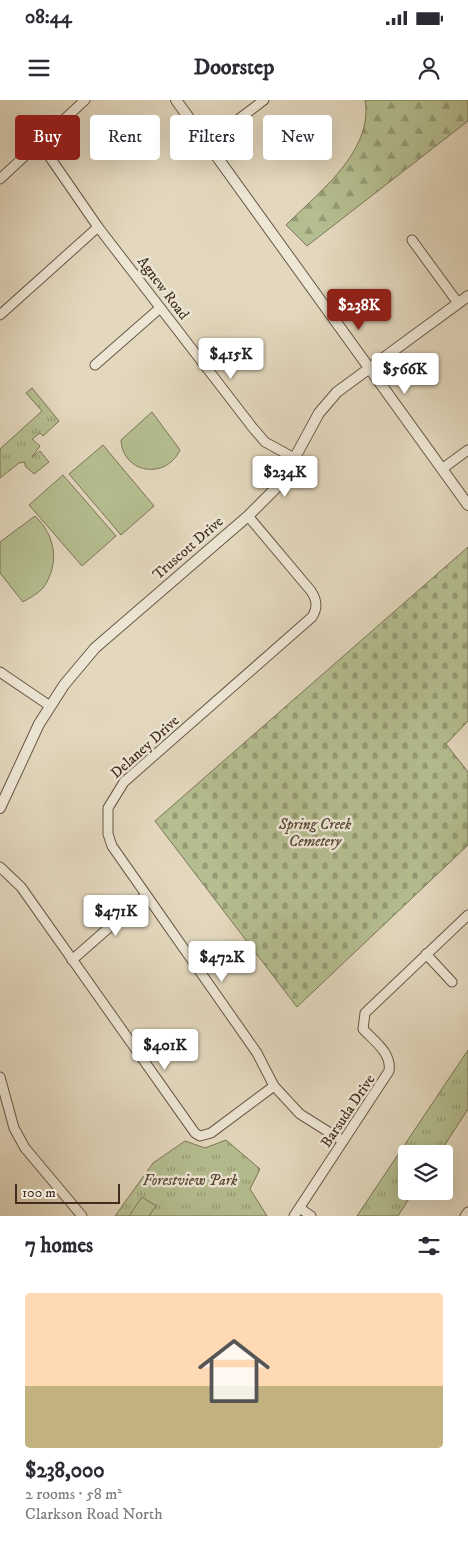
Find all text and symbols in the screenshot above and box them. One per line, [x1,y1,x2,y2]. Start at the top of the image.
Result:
text: 08:44 [25,6,72,29]
icon: menu [25,54,53,82]
text: Doorstep [194,54,274,81]
icon: person [415,54,443,82]
chip: Buy [15,115,80,160]
chip: Rent [90,115,160,160]
chip: Filters [170,115,253,160]
chip: New [263,115,332,160]
street label: Agnew Road [133,252,193,324]
pin: $238K [324,288,394,331]
text: $238K [338,295,380,315]
pin: $415K [196,338,266,380]
text: $415K [210,344,252,364]
pin: $566K [370,352,440,395]
text: $566K [383,359,427,379]
pin: $234K [250,456,320,498]
text: $234K [263,462,307,482]
street label: Truscott Drive [149,512,227,584]
street label: Delaney Drive [107,711,183,783]
park label: Spring Creek Cemetery [278,815,352,851]
pin: $471K [81,894,151,937]
text: $471K [95,901,137,921]
pin: $472K [187,940,257,983]
text: $472K [200,947,244,967]
pin: $401K [130,1028,200,1071]
text: $401K [143,1035,187,1055]
street label: Barsuda Drive [317,1071,379,1151]
map controls [398,1145,453,1200]
button: layers [398,1145,453,1200]
park label: Forestview Park [143,1171,238,1190]
scale bar [15,1181,120,1204]
text: 100 m [22,1184,56,1202]
icon: filters [415,1232,443,1260]
text: 7 homes [25,1233,93,1259]
icon: home [189,1326,279,1416]
text: $238,000 [25,1458,105,1484]
text: 2 rooms · 58 m² [25,1484,122,1504]
text: Clarkson Road North [25,1504,163,1524]

